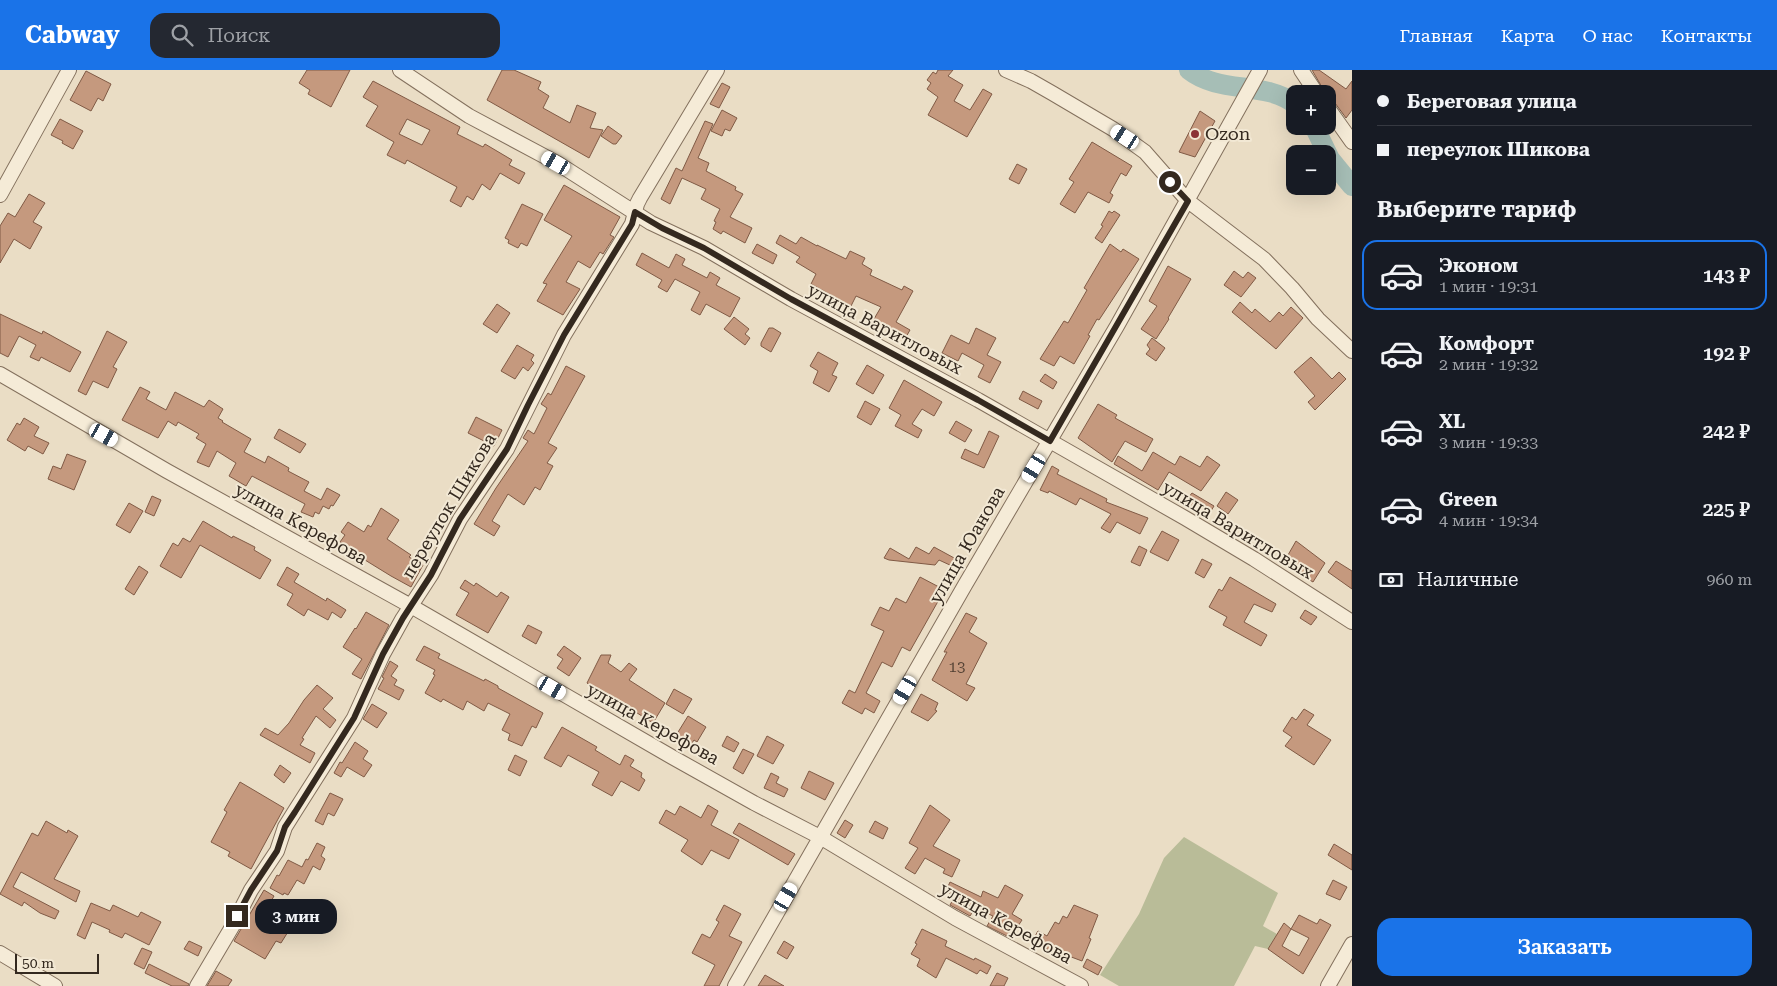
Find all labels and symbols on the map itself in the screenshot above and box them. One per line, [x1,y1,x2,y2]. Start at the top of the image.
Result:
car [1108,123,1141,151]
place label: Ozon [1205,123,1251,144]
marker: Ozon [1189,128,1201,140]
car [539,149,572,177]
route start [1159,171,1181,193]
street label: улица Варитловых [804,279,967,379]
car [87,421,120,449]
street label: переулок Шикова [397,429,500,582]
car [1019,451,1048,485]
street label: улица Варитловых [1159,476,1318,583]
street label: улица Керефова [231,478,371,569]
street label: улица Юанова [925,482,1009,607]
house number: 13 [949,658,965,676]
car [891,673,918,707]
car [535,674,568,702]
street label: улица Керефова [583,678,723,769]
street label: улица Керефова [936,877,1076,968]
car [772,880,799,914]
callout: 3 мин [254,898,337,934]
route end [226,905,248,927]
scale bar [15,951,99,974]

